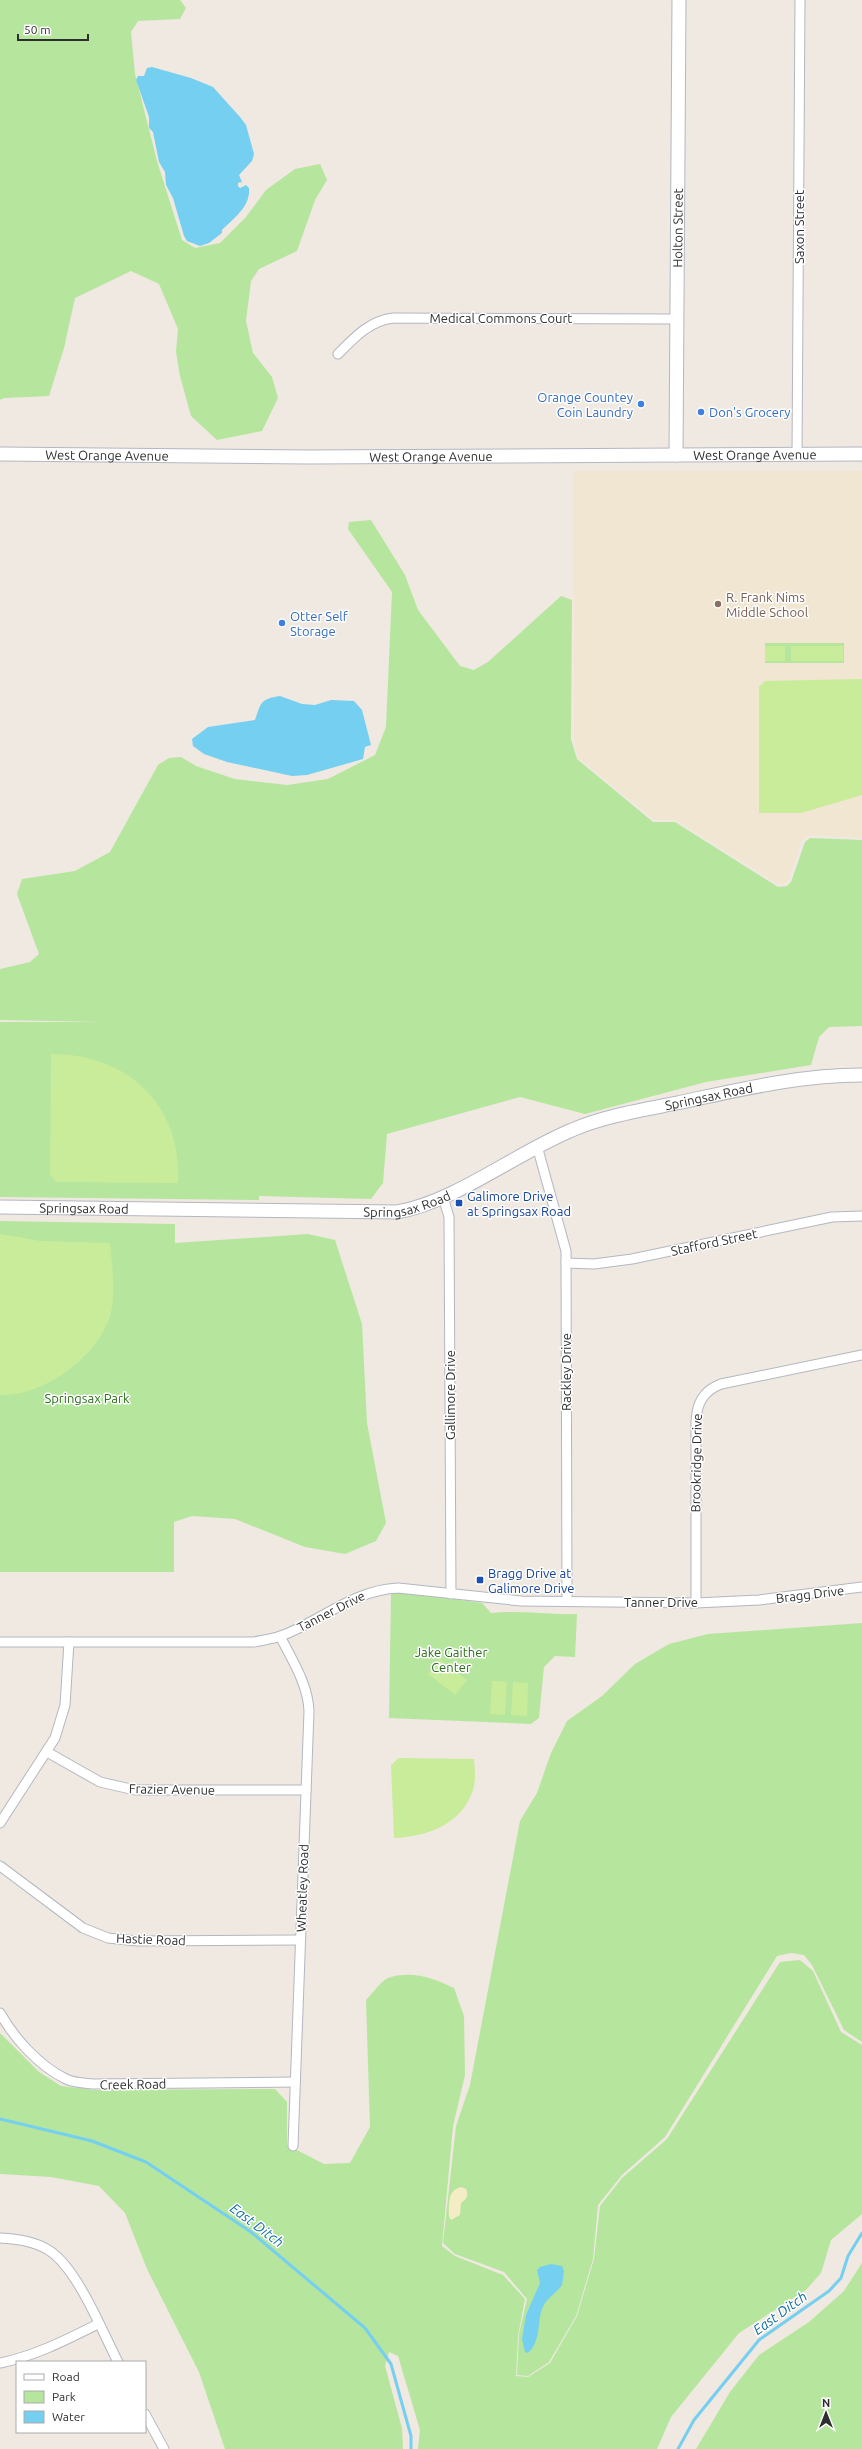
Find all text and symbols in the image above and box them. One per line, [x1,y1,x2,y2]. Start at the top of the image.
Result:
scale bar [18,16,88,42]
text: 50 m [24,23,51,36]
street label: Holton Street [670,188,685,268]
street label: Saxon Street [792,190,806,264]
street label: Medical Commons Court [430,311,572,325]
place label: Orange Countey Coin Laundry [537,390,633,419]
marker: Orange Countey Coin Laundry [636,399,646,409]
place label: Don's Grocery [709,405,791,419]
marker: Don's Grocery [696,407,706,417]
street label: West Orange Avenue [45,447,169,463]
street label: West Orange Avenue [693,447,817,462]
street label: West Orange Avenue [369,449,493,464]
place label: R. Frank Nims Middle School [726,590,809,619]
marker: R. Frank Nims Middle School [713,599,723,609]
place label: Otter Self Storage [290,609,348,638]
marker: Otter Self Storage [277,618,287,628]
street label: Springsax Road [664,1080,754,1112]
street label: Springsax Road [363,1188,452,1220]
place label: Galimore Drive at Springsax Road [467,1189,571,1218]
marker: Galimore Drive at Springsax Road [454,1198,464,1208]
street label: Springsax Road [39,1200,129,1216]
street label: Stafford Street [670,1226,758,1258]
street label: Rackley Drive [559,1333,573,1411]
street label: Gallimore Drive [443,1350,457,1440]
park label: Springsax Park [44,1391,130,1405]
street label: Brookridge Drive [688,1413,704,1513]
place label: Bragg Drive at Galimore Drive [488,1566,575,1595]
marker: Bragg Drive at Galimore Drive [475,1575,485,1585]
street label: Bragg Drive [775,1583,845,1605]
street label: Tanner Drive [295,1588,367,1634]
street label: Tanner Drive [624,1595,698,1609]
park label: Jake Gaither Center [415,1645,487,1674]
street label: Frazier Avenue [129,1781,215,1797]
street label: Wheatley Road [293,1844,311,1932]
street label: Hastie Road [116,1931,186,1947]
street label: Creek Road [100,2076,166,2092]
water label: East Ditch [227,2200,287,2250]
water label: East Ditch [750,2288,810,2338]
legend [16,2361,146,2433]
text: Road [52,2370,80,2383]
text: Park [52,2390,76,2403]
north arrow [806,2393,846,2433]
text: N [822,2397,830,2409]
text: Water [52,2410,85,2423]

